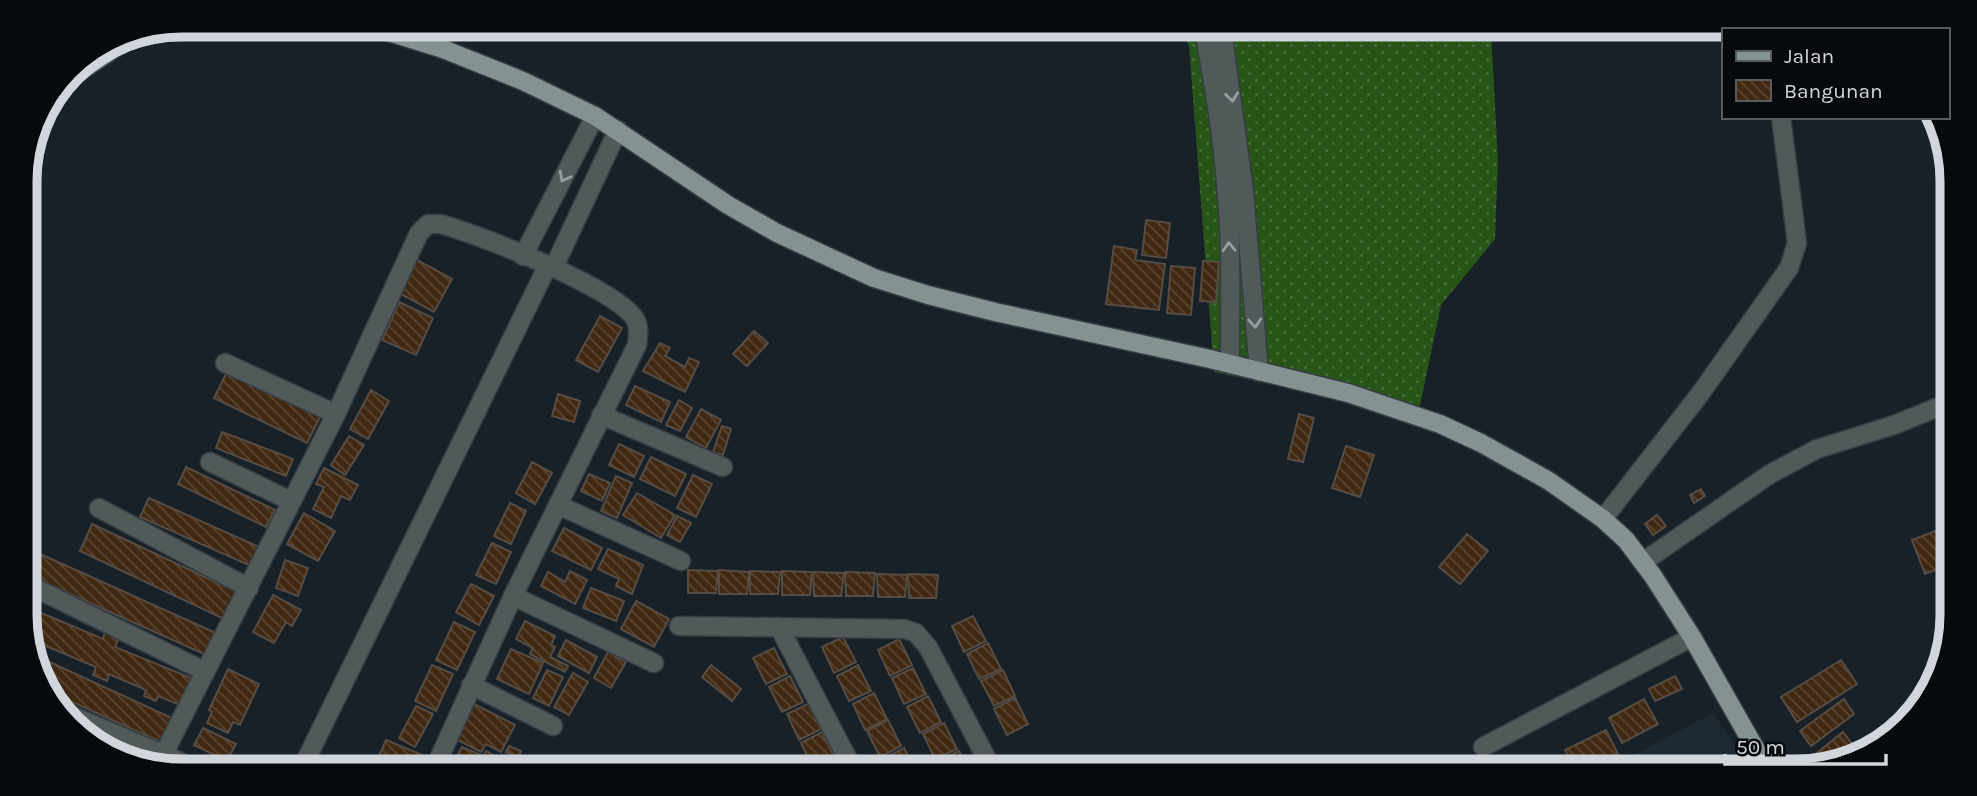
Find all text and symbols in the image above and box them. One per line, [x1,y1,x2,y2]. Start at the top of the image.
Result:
legend [1722,28,1949,119]
text: Jalan [1784,44,1834,68]
text: Bangunan [1784,79,1883,103]
one-way arrow [1225,91,1240,103]
one-way arrow [558,170,572,182]
one-way arrow [1222,241,1237,252]
one-way arrow [1247,318,1262,329]
scale bar [1725,722,1886,766]
text: 50 m [1736,735,1785,759]

